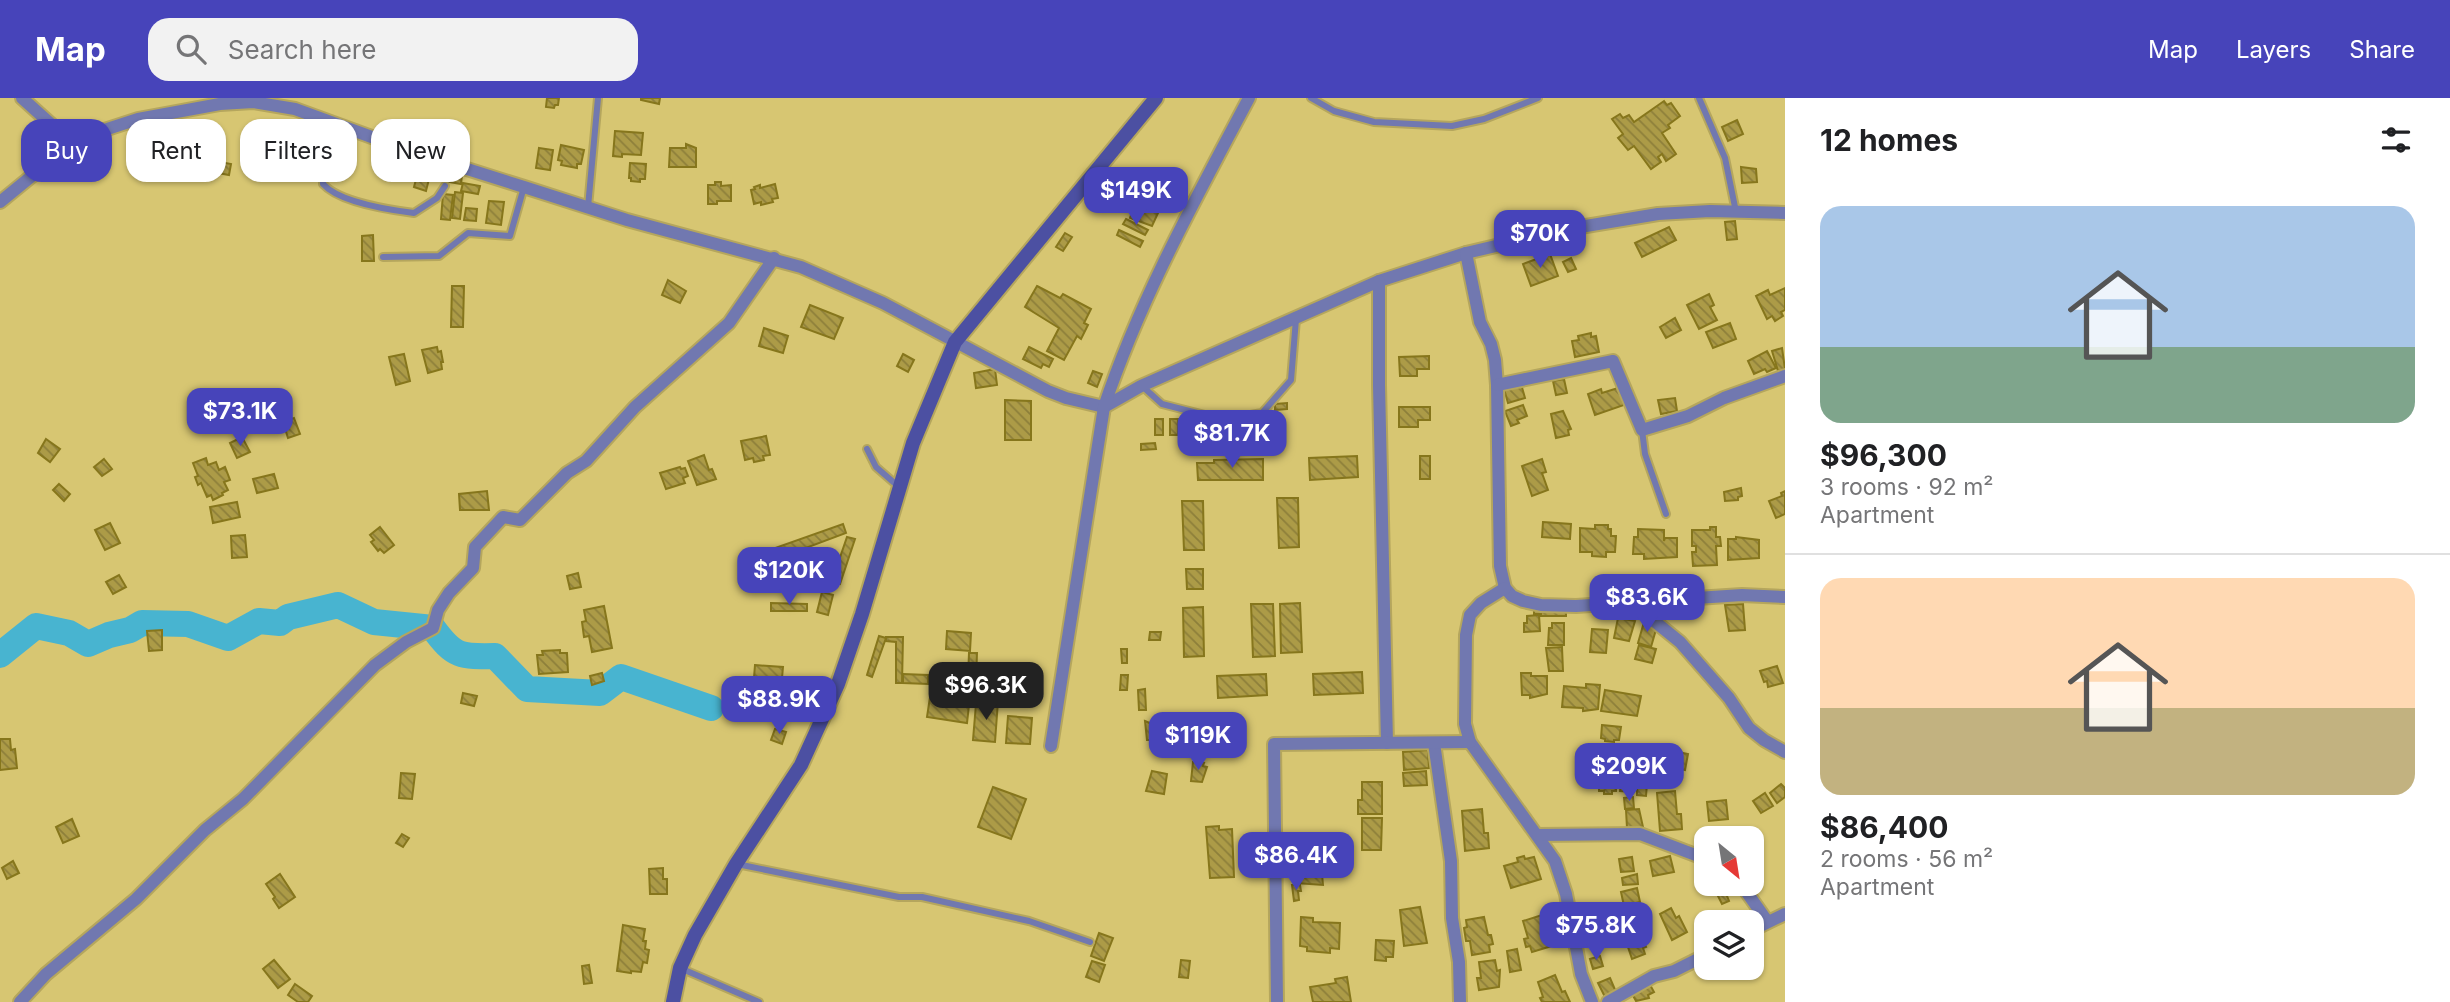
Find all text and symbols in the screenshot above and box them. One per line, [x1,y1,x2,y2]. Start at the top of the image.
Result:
search box [148,18,638,81]
text: Map [35,29,106,69]
icon: search [172,30,210,68]
text: Search here [228,34,376,65]
text: Map [2148,35,2198,64]
text: Layers [2236,35,2311,64]
text: Share [2349,35,2415,64]
chip: Buy [21,119,112,182]
chip: Rent [126,119,226,182]
chip: Filters [240,119,357,182]
chip: New [371,119,470,182]
icon: filters [2377,121,2415,159]
text: 12 homes [1820,122,1958,158]
pin: $149K [1087,167,1185,227]
text: $149K [1100,176,1172,204]
pin: $70K [1499,211,1581,270]
text: $70K [1510,219,1570,247]
icon: home [2055,252,2181,378]
pin: $73.1K [183,388,297,448]
text: $73.1K [203,397,277,425]
pin: $81.7K [1175,410,1289,470]
text: $81.7K [1194,419,1270,447]
text: $96,300 [1820,437,1947,473]
text: 3 rooms · 92 m² [1820,473,1993,501]
text: Apartment [1820,501,1934,529]
pin: $120K [740,547,838,607]
text: $120K [753,556,825,584]
pin: $83.6K [1590,574,1704,634]
text: $83.6K [1606,583,1688,611]
icon: home [2055,624,2181,750]
pin: $96.3K [929,662,1043,722]
text: $96.3K [945,671,1027,699]
pin: $88.9K [722,676,836,736]
text: $88.9K [737,685,821,713]
pin: $119K [1149,712,1247,772]
text: $119K [1165,721,1231,749]
pin: $209K [1580,744,1678,803]
text: $209K [1591,752,1667,780]
text: $86,400 [1820,809,1949,845]
north arrow [1694,826,1764,896]
map controls [1694,826,1764,980]
pin: $86.4K [1239,832,1353,892]
text: $86.4K [1254,841,1338,869]
text: 2 rooms · 56 m² [1820,845,1993,873]
text: Apartment [1820,873,1934,901]
pin: $75.8K [1539,902,1653,962]
button: layers [1694,910,1764,980]
text: $75.8K [1556,911,1636,939]

